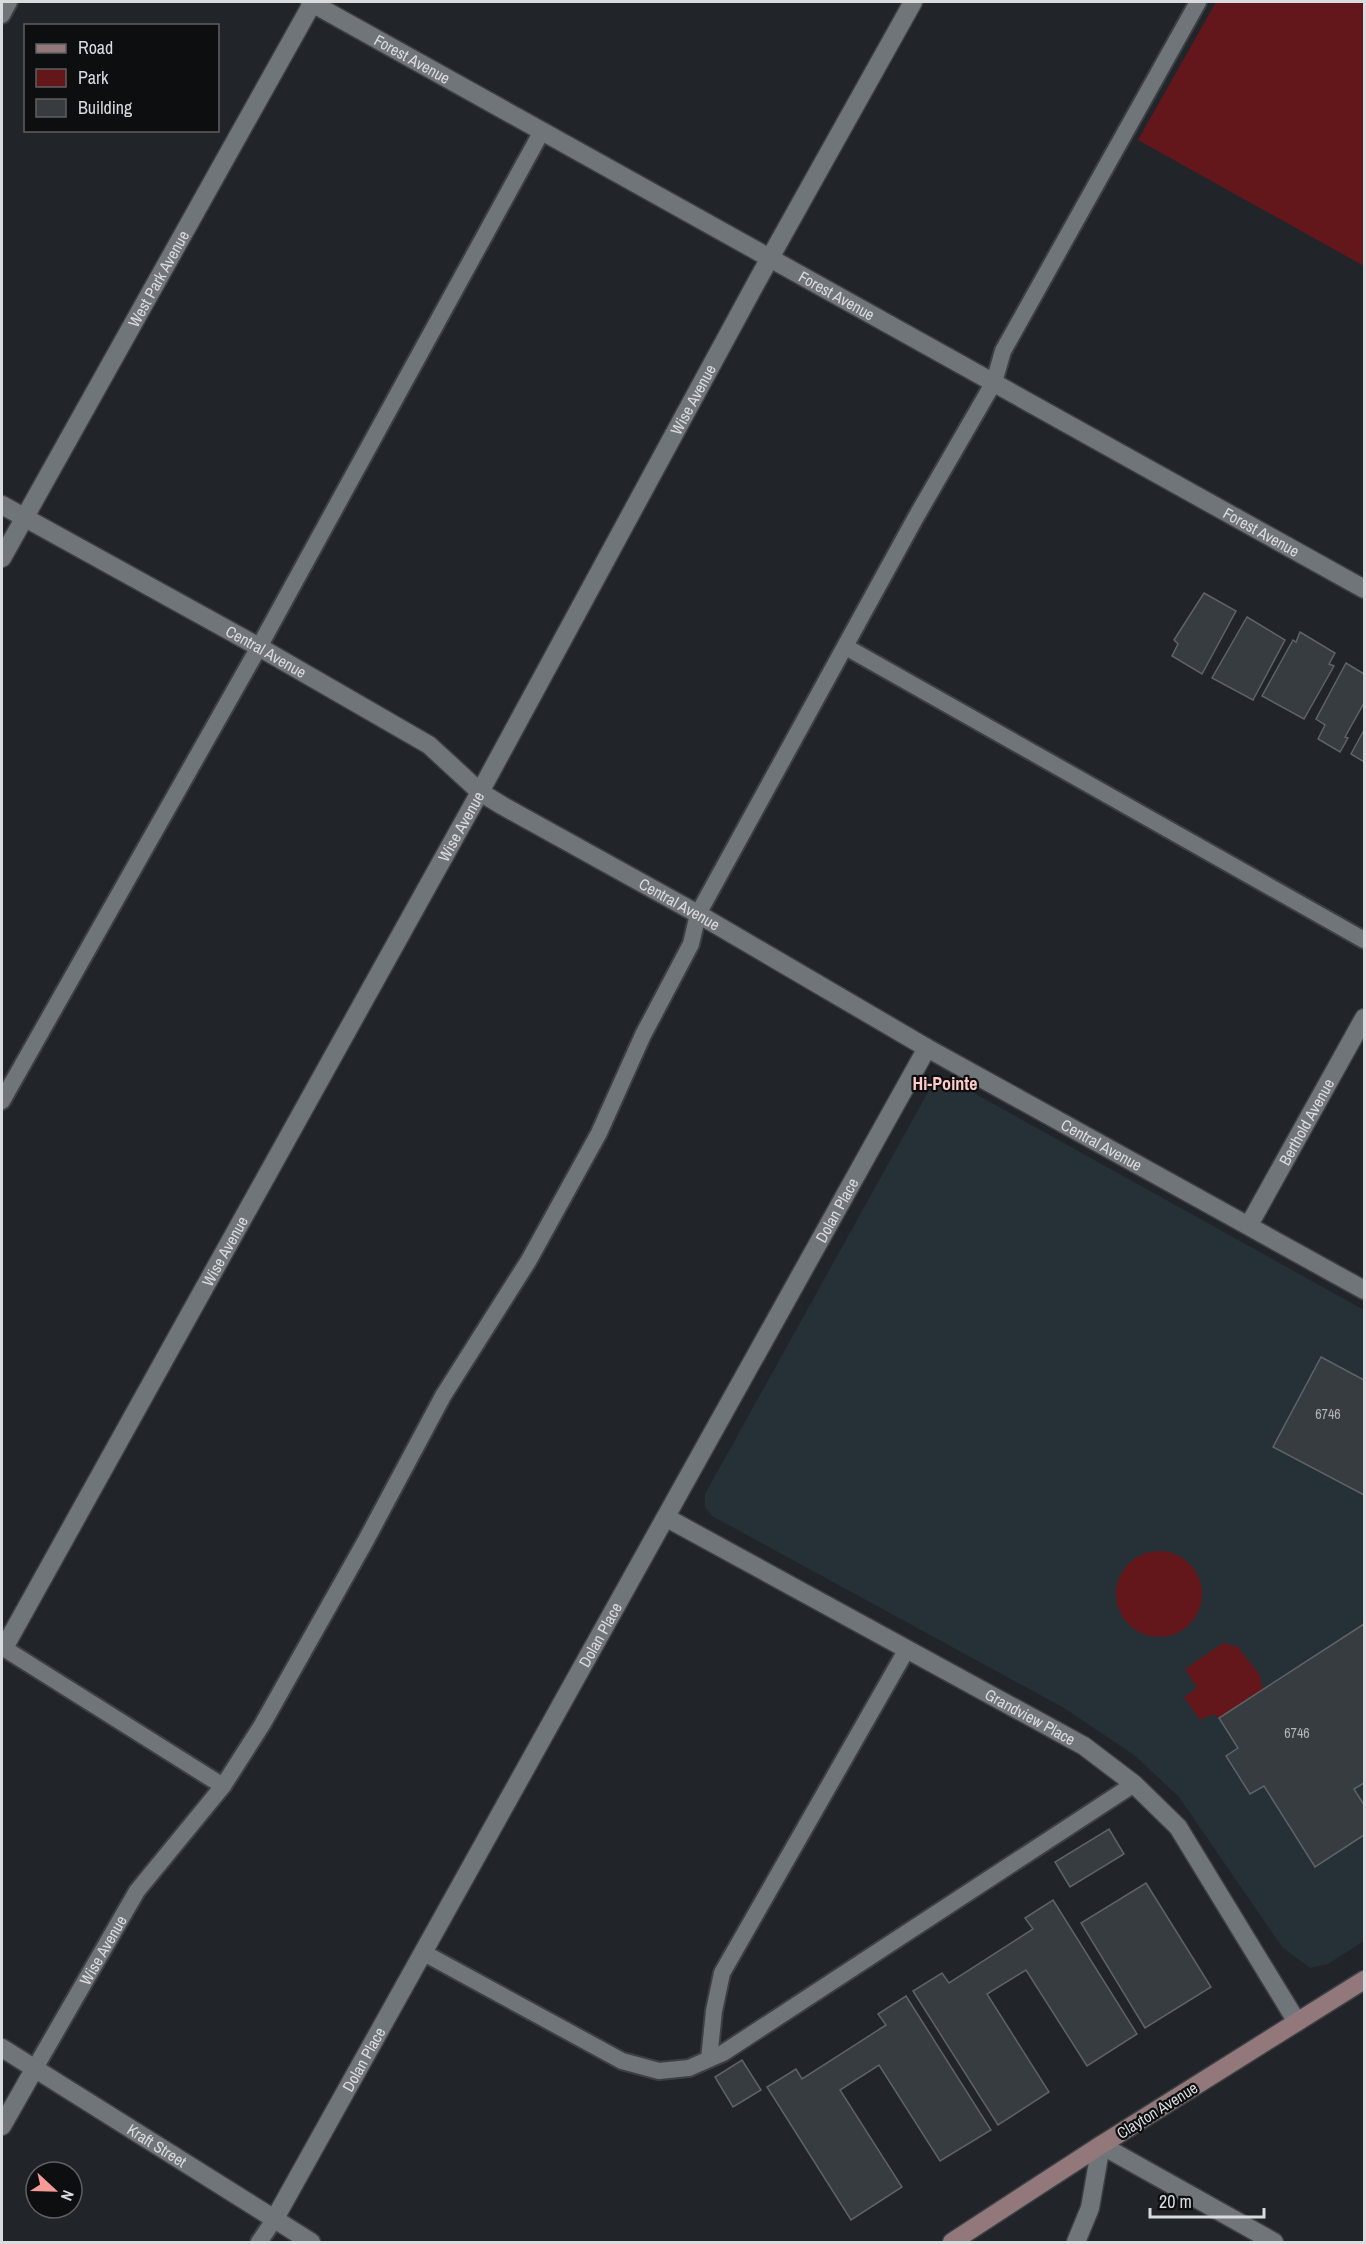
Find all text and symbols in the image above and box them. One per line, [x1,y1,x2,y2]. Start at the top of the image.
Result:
legend [24,24,219,132]
street label: Forest Avenue [370,29,454,89]
text: Road [78,35,113,60]
text: Park [78,65,109,90]
text: Building [78,95,133,120]
street label: West Park Avenue [122,226,194,331]
street label: Forest Avenue [795,265,879,325]
street label: Wise Avenue [665,360,721,439]
street label: Forest Avenue [1219,502,1303,562]
street label: Central Avenue [222,620,311,683]
street label: Wise Avenue [432,787,489,866]
street label: Central Avenue [635,872,724,935]
district label: Hi-Pointe [913,1071,977,1096]
street label: Berthold Avenue [1273,1074,1339,1169]
street label: Central Avenue [1057,1113,1146,1176]
street label: Dolan Place [810,1174,863,1246]
street label: Wise Avenue [196,1212,253,1290]
house number: 6746 [1315,1405,1341,1423]
street label: Dolan Place [573,1598,627,1671]
street label: Grandview Place [981,1683,1079,1750]
house number: 6746 [1284,1724,1310,1742]
street label: Wise Avenue [74,1911,132,1989]
street label: Dolan Place [337,2023,390,2096]
street label: Clayton Avenue [1112,2076,1202,2144]
street label: Kraft Street [123,2118,191,2172]
north arrow [24,2160,84,2220]
scale bar [1150,2181,1264,2219]
text: N [56,2187,80,2204]
text: 20 m [1159,2189,1192,2214]

